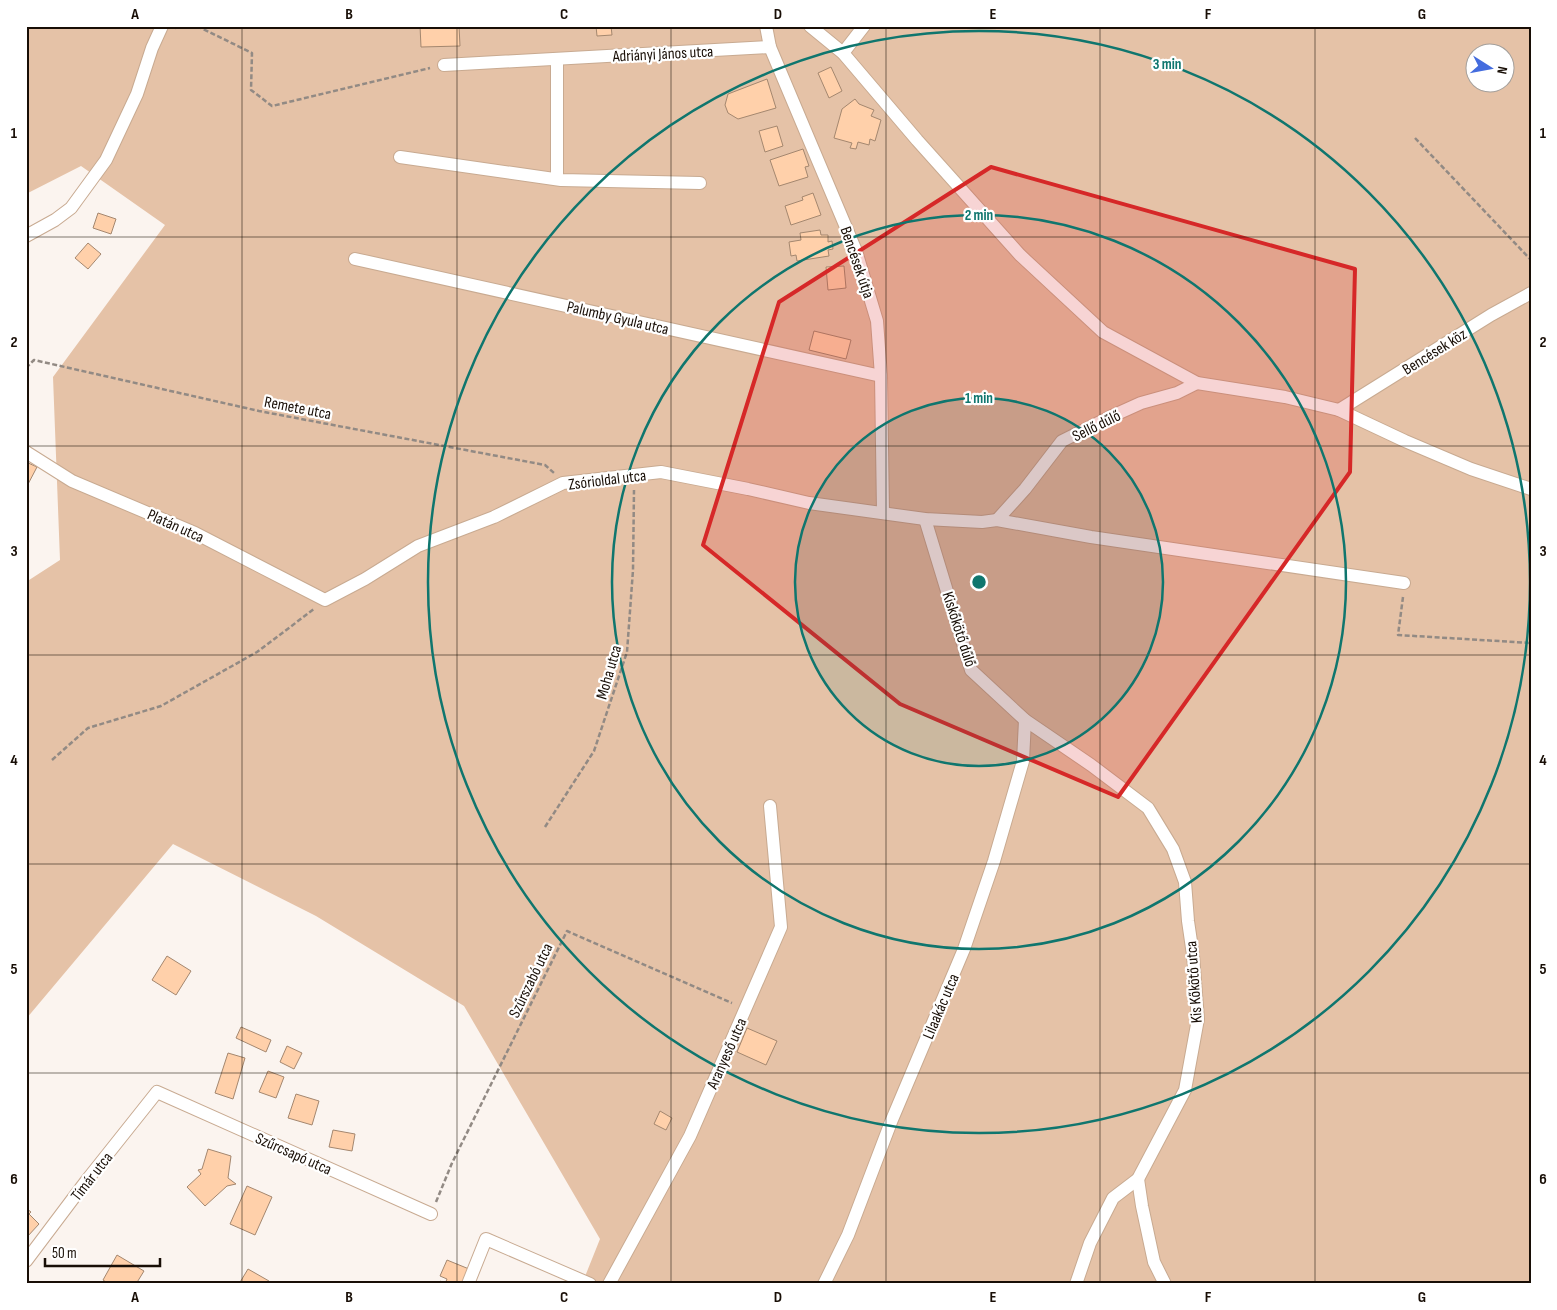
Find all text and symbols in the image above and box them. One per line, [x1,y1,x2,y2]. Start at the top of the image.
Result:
text: A [130,5,139,24]
text: B [345,5,353,24]
text: C [560,5,568,24]
text: D [774,5,782,24]
text: E [990,5,997,24]
text: F [1205,5,1212,24]
text: G [1418,5,1426,24]
street label: Adriányi János utca [611,42,714,67]
north arrow [1464,42,1514,92]
text: 3 min [1153,55,1181,74]
text: N [1493,65,1511,76]
text: 1 [11,124,18,143]
text: 1 [1540,124,1547,143]
text: 2 min [965,206,993,225]
street label: Bencések útja [835,224,878,301]
street label: Palumby Gyula utca [565,298,670,339]
street label: Bencések köz [1399,325,1471,379]
text: 2 [10,333,18,352]
text: 2 [1539,333,1547,352]
text: 1 min [965,389,993,408]
street label: Remete utca [263,393,333,424]
street label: Sellő dűlő [1069,407,1124,446]
street label: Zsórioldal utca [567,466,647,495]
street label: Platán utca [144,505,207,547]
text: 3 [10,542,18,561]
text: 3 [1539,542,1547,561]
centre of rings [970,573,988,591]
street label: Kiskőkötő dűlő [938,589,980,669]
street label: Moha utca [593,643,626,702]
text: 4 [10,751,18,770]
text: 4 [1539,751,1547,770]
street label: Szűrszabó utca [505,940,558,1021]
street label: Kis Kőkötő utca [1182,940,1207,1024]
text: 5 [10,960,18,979]
text: 5 [1539,960,1547,979]
street label: Lilaakác utca [919,971,964,1042]
street label: Aranyeső utca [703,1015,751,1093]
street label: Szűrcsapó utca [252,1129,334,1180]
street label: Tímár utca [67,1149,117,1205]
text: 6 [10,1170,18,1189]
text: 6 [1539,1170,1547,1189]
scale bar [45,1235,160,1267]
text: 50 m [52,1244,77,1263]
text: A [130,1288,139,1307]
text: B [345,1288,353,1307]
text: C [560,1288,568,1307]
text: D [774,1288,782,1307]
text: E [990,1288,997,1307]
text: F [1205,1288,1212,1307]
text: G [1418,1288,1426,1307]

